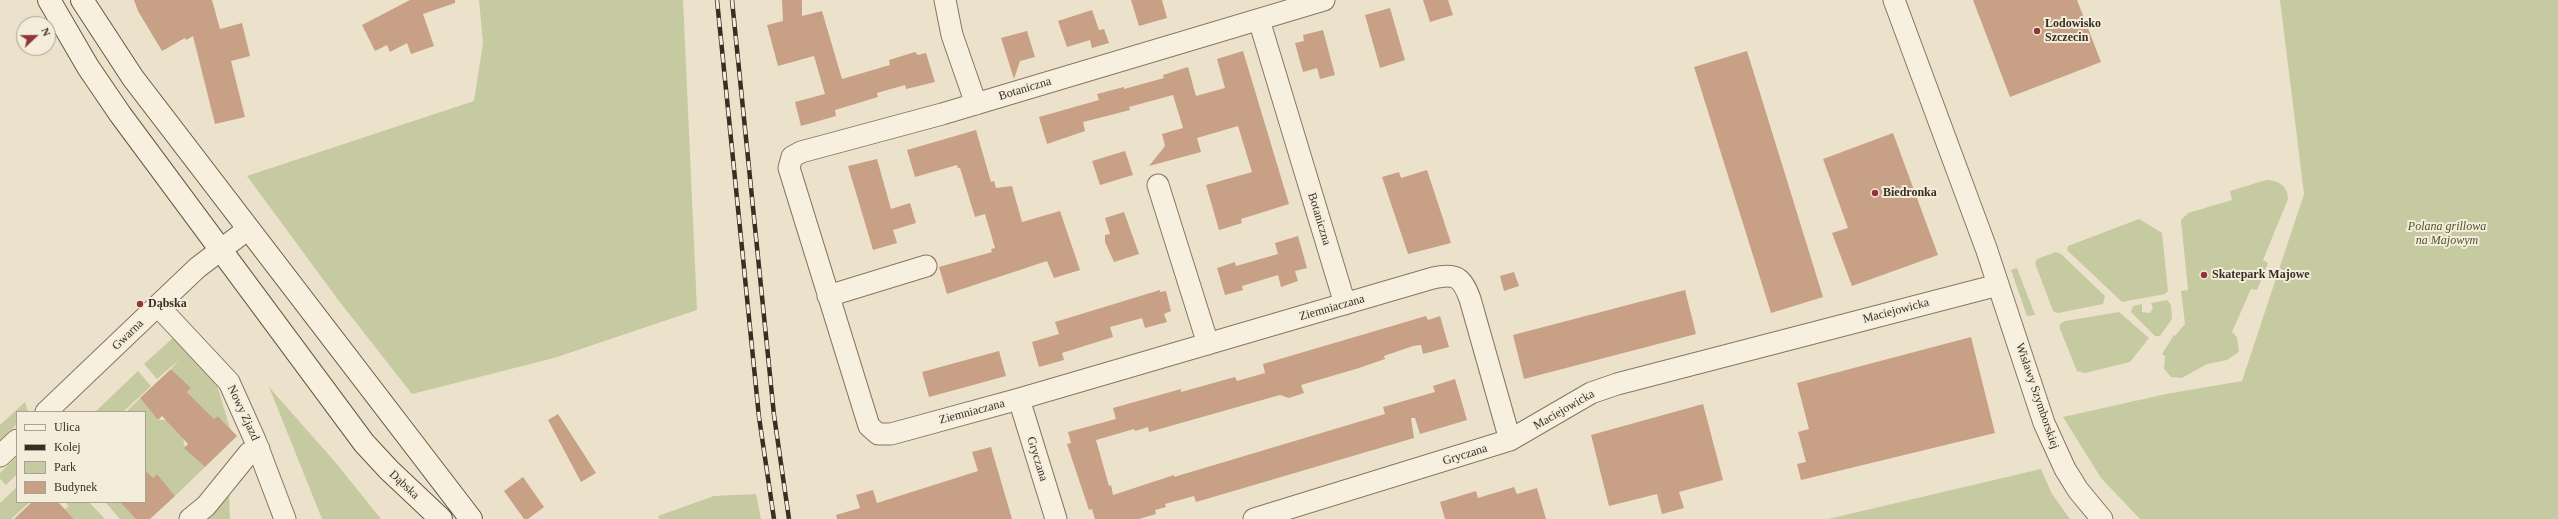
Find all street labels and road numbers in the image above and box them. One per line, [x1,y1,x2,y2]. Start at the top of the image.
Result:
street label: Botaniczna [997,74,1053,104]
street label: Botaniczna [1304,191,1334,247]
street label: Ziemniaczana [1298,292,1366,324]
street label: Maciejowicka [1861,295,1931,327]
street label: Gwarna [109,317,147,353]
street label: Wisławy Szymborskiej [2012,341,2062,451]
street label: Nowy Zjazd [224,383,262,443]
street label: Maciejowicka [1531,387,1597,433]
street label: Ziemniaczana [938,396,1006,428]
street label: Gryczana [1023,435,1051,483]
street label: Gryczana [1441,441,1489,469]
street label: Dąbska [386,467,422,503]

